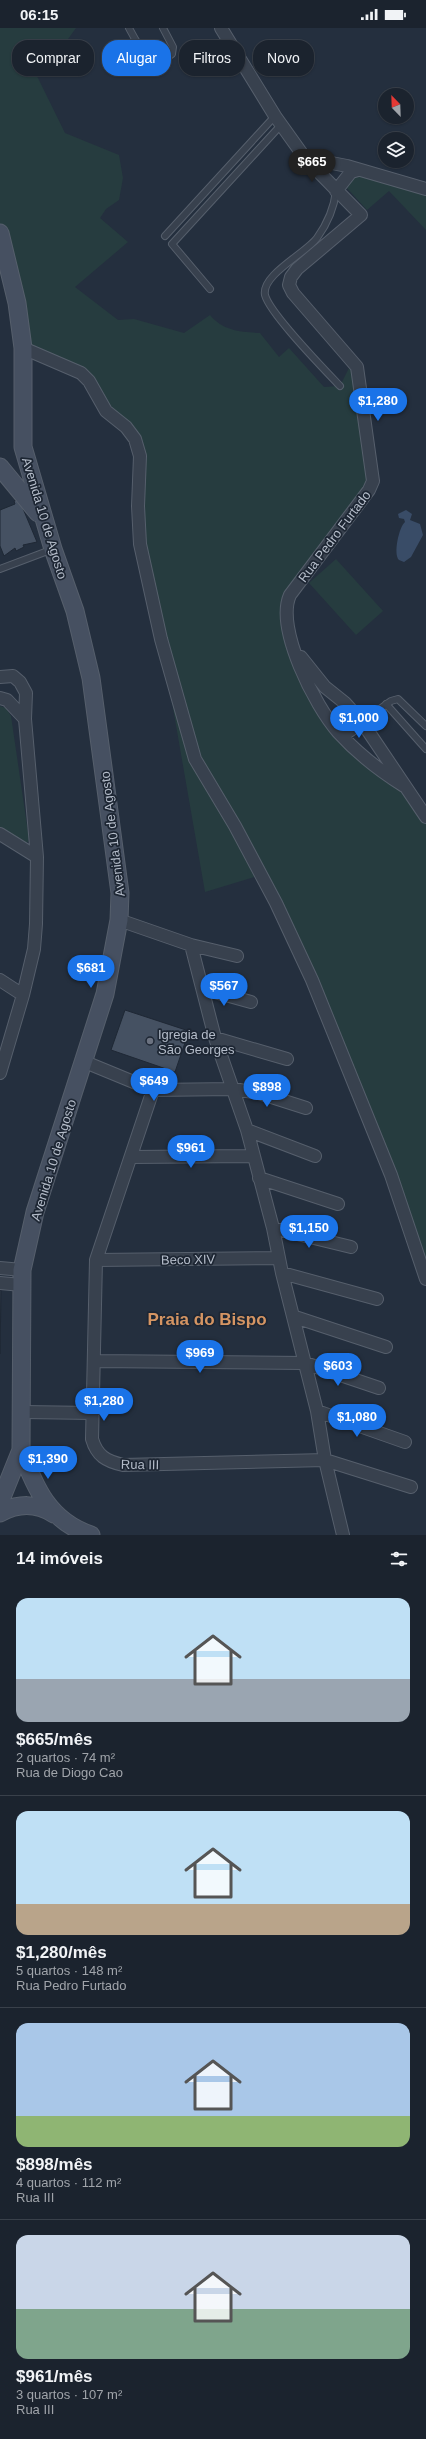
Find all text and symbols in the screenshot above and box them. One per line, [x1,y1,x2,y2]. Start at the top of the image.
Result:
text: 06:15 [20,6,58,23]
chip: Comprar [12,40,94,76]
chip: Alugar [102,40,171,76]
chip: Filtros [179,40,245,76]
chip: Novo [253,40,314,76]
north arrow [378,88,414,124]
map controls [378,88,414,168]
button: layers [378,132,414,168]
pin: $665 [288,149,336,183]
text: $665 [298,154,326,169]
pin: $1,280 [345,388,411,422]
text: $1,280 [358,393,398,408]
street label: Avenida 10 de Agosto [19,456,70,581]
street label: Rua Pedro Furtado [295,488,374,585]
pin: $1,000 [326,705,392,739]
text: $1,000 [339,710,379,725]
street label: Avenida 10 de Agosto [97,770,128,898]
pin: $681 [67,955,115,989]
text: $681 [77,960,105,975]
pin: $567 [200,973,248,1007]
text: $567 [210,978,238,993]
place label: Igregia de São Georges [158,1027,235,1057]
marker: Igregia de São Georges [145,1036,155,1046]
pin: $649 [130,1068,178,1102]
text: $649 [140,1073,168,1088]
pin: $898 [243,1074,291,1108]
text: $898 [253,1079,281,1094]
street label: Avenida 10 de Agosto [28,1098,79,1223]
pin: $961 [167,1135,215,1169]
text: $961 [177,1140,205,1155]
pin: $1,150 [276,1215,342,1249]
text: $1,150 [289,1220,329,1235]
street label: Beco XIV [161,1252,216,1267]
district label: Praia do Bispo [147,1310,267,1329]
pin: $969 [176,1340,224,1374]
text: $969 [186,1345,214,1360]
pin: $603 [314,1353,362,1387]
text: $603 [324,1358,352,1373]
pin: $1,280 [71,1388,137,1422]
text: $1,280 [84,1393,124,1408]
pin: $1,080 [324,1404,390,1438]
text: $1,080 [337,1409,377,1424]
pin: $1,390 [15,1446,81,1480]
text: $1,390 [28,1451,68,1466]
street label: Rua III [121,1457,159,1472]
icon: filters [388,1548,410,1570]
text: 14 imóveis [16,1549,103,1568]
icon: home [177,1624,249,1696]
text: $665/mês [16,1730,93,1749]
text: 2 quartos · 74 m² [16,1750,115,1765]
text: Rua de Diogo Cao [16,1765,123,1780]
icon: home [177,1837,249,1909]
text: $1,280/mês [16,1943,107,1962]
text: 5 quartos · 148 m² [16,1963,122,1978]
text: Rua Pedro Furtado [16,1978,127,1993]
icon: home [177,2049,249,2121]
text: $898/mês [16,2155,93,2174]
text: 4 quartos · 112 m² [16,2175,121,2190]
text: Rua III [16,2190,54,2205]
icon: home [177,2261,249,2333]
text: $961/mês [16,2367,93,2386]
text: 3 quartos · 107 m² [16,2387,122,2402]
text: Rua III [16,2402,54,2417]

